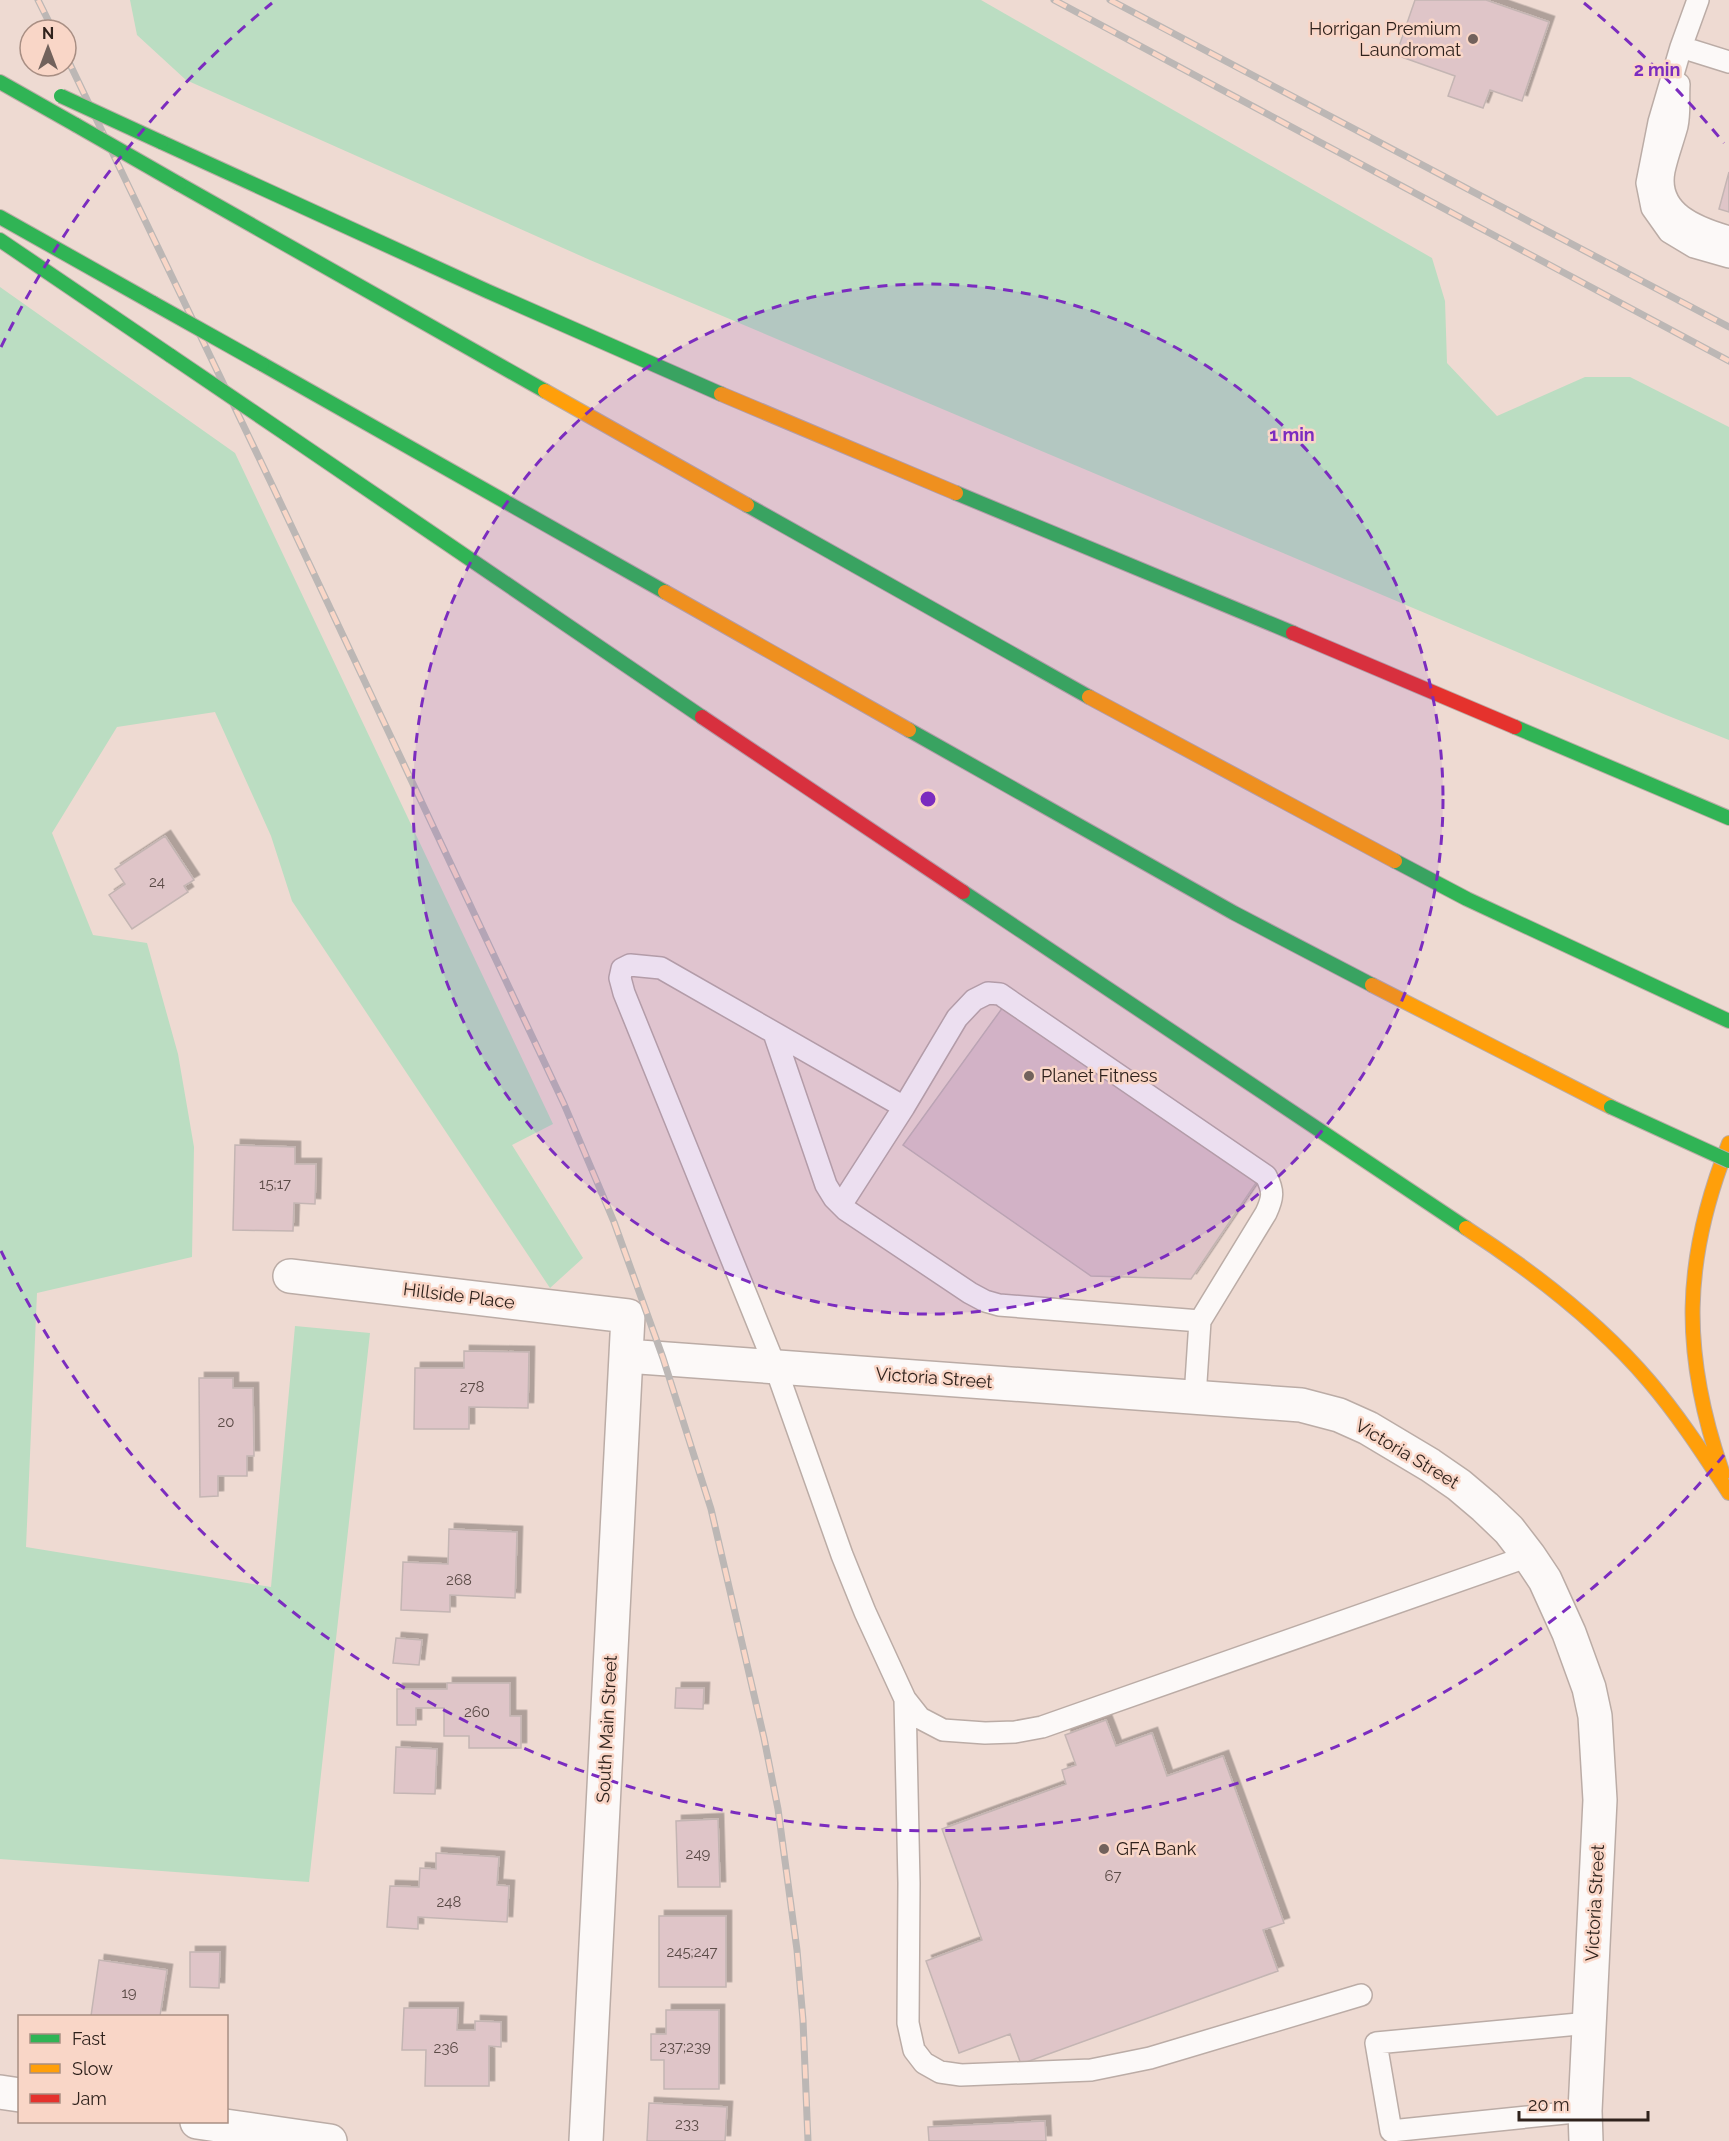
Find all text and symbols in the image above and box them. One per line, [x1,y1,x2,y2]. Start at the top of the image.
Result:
north arrow [18,18,78,78]
place label: Horrigan Premium Laundromat [1309,18,1461,60]
text: N [42,24,54,43]
marker: Horrigan Premium Laundromat [1466,32,1480,46]
text: 2 min [1634,59,1680,80]
text: 1 min [1269,424,1315,445]
centre of rings [918,789,938,809]
house number: 24 [149,873,165,891]
place label: Planet Fitness [1041,1065,1158,1086]
marker: Planet Fitness [1022,1069,1036,1083]
house number: 15;17 [259,1175,291,1193]
street label: Hillside Place [402,1278,516,1313]
street label: Victoria Street [875,1363,993,1392]
house number: 278 [460,1378,484,1396]
house number: 20 [218,1413,235,1431]
street label: Victoria Street [1352,1414,1463,1493]
house number: 268 [446,1571,472,1589]
street label: South Main Street [592,1655,621,1803]
house number: 260 [464,1703,490,1721]
place label: GFA Bank [1116,1838,1197,1859]
marker: GFA Bank [1097,1842,1111,1856]
street label: Victoria Street [1581,1844,1608,1962]
house number: 249 [686,1845,711,1863]
house number: 67 [1104,1867,1122,1885]
house number: 248 [437,1893,462,1911]
house number: 245;247 [666,1943,718,1961]
house number: 19 [121,1984,137,2002]
legend [18,2015,228,2123]
text: Fast [72,2028,106,2049]
house number: 237;239 [659,2038,711,2056]
house number: 236 [434,2039,458,2057]
text: Slow [72,2058,113,2079]
scale bar [1519,2084,1648,2122]
text: Jam [72,2088,107,2109]
text: 20 m [1528,2094,1570,2115]
house number: 233 [675,2115,699,2133]

